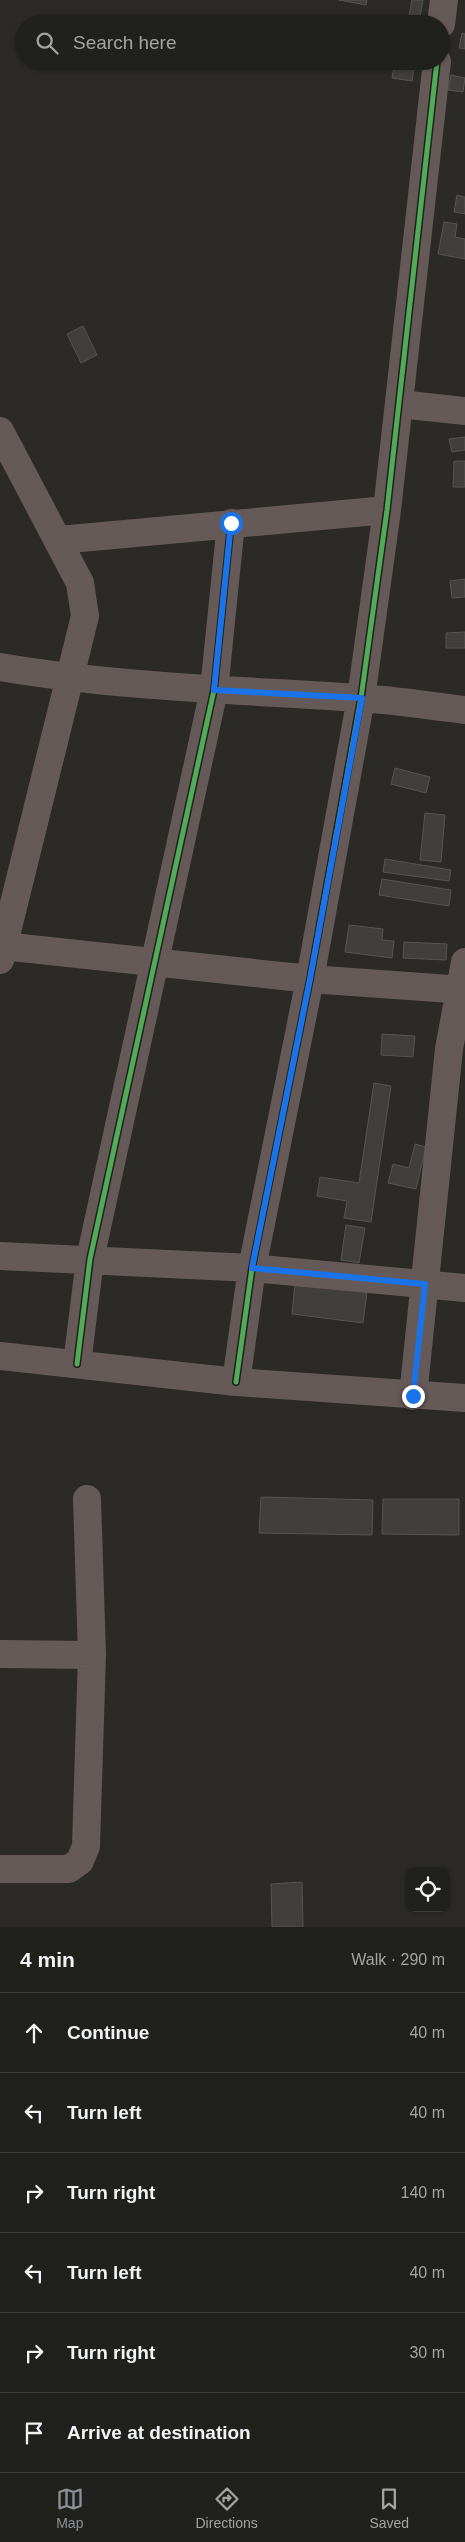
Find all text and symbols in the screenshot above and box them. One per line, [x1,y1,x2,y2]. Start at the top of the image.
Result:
search box [15,15,450,70]
icon: search [33,29,61,57]
text: Search here [73,32,177,53]
route start [220,512,243,535]
route end [402,1385,425,1408]
map controls [405,1867,450,1912]
button: locate [405,1867,450,1912]
text: 4 min [20,1948,75,1971]
text: Walk · 290 m [351,1951,445,1968]
icon: ahead [20,2019,48,2047]
text: Continue [67,2022,149,2043]
text: 40 m [409,2024,445,2041]
icon: left [20,2099,48,2127]
text: Turn left [67,2102,142,2123]
text: 40 m [409,2104,445,2121]
icon: right [20,2179,48,2207]
text: Turn right [67,2182,155,2203]
text: 140 m [401,2184,445,2201]
icon: left [20,2259,48,2287]
text: Turn left [67,2262,142,2283]
text: 40 m [409,2264,445,2281]
icon: right [20,2339,48,2367]
text: Turn right [67,2342,155,2363]
text: 30 m [409,2344,445,2361]
icon: arrive [20,2419,48,2447]
text: Arrive at destination [67,2422,251,2443]
tab: Map [56,2485,84,2531]
tab: Directions [196,2485,258,2531]
tab: Saved [369,2485,409,2531]

